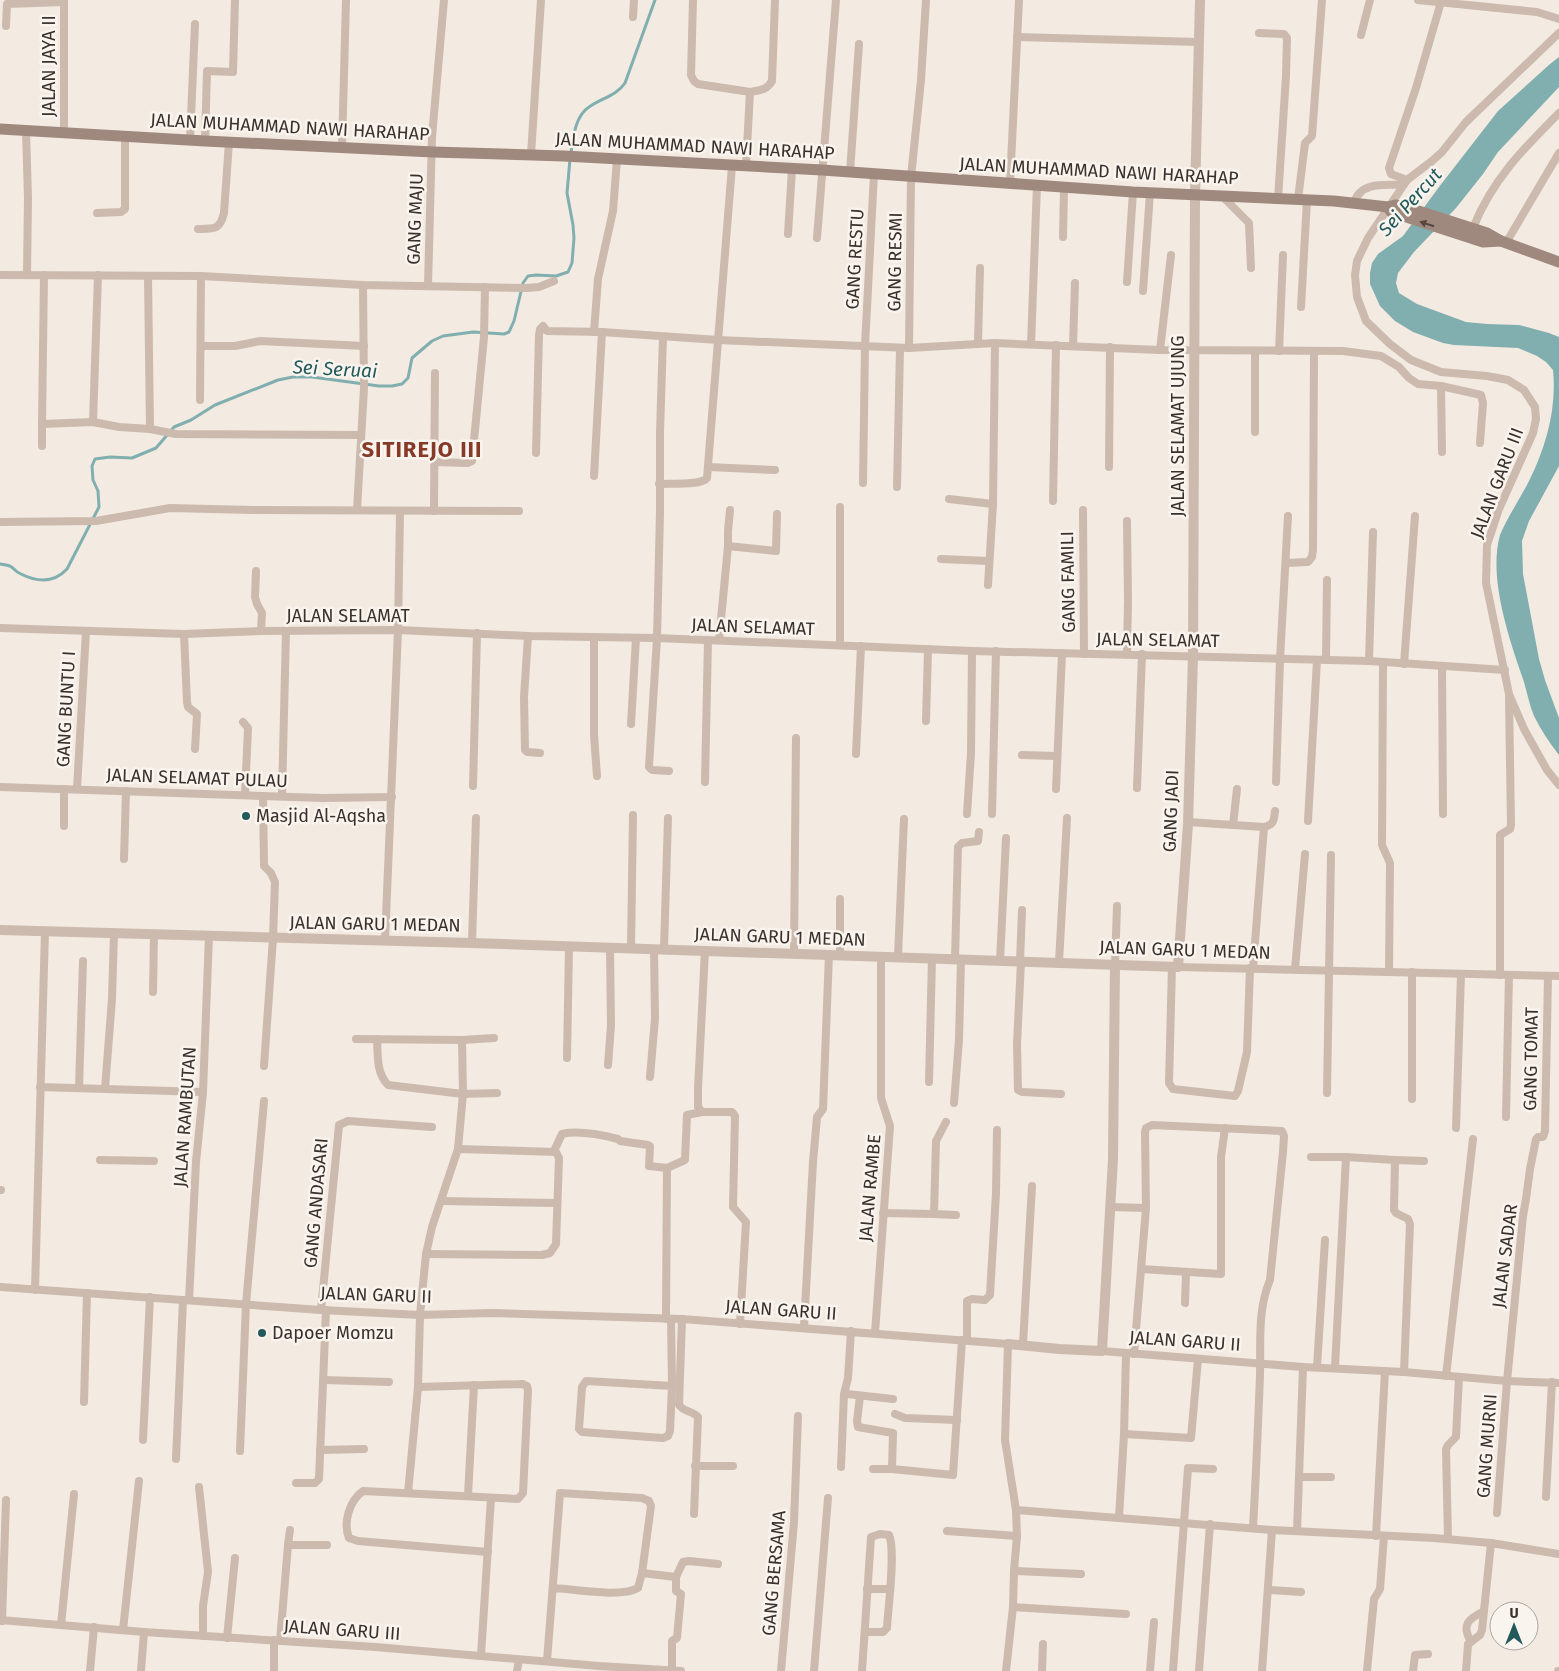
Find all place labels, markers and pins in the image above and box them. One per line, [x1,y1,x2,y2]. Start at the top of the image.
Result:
place label: Masjid Al-Aqsha [256,805,386,827]
marker: Masjid Al-Aqsha [240,810,252,822]
place label: Dapoer Momzu [272,1322,394,1344]
marker: Dapoer Momzu [256,1327,268,1339]

